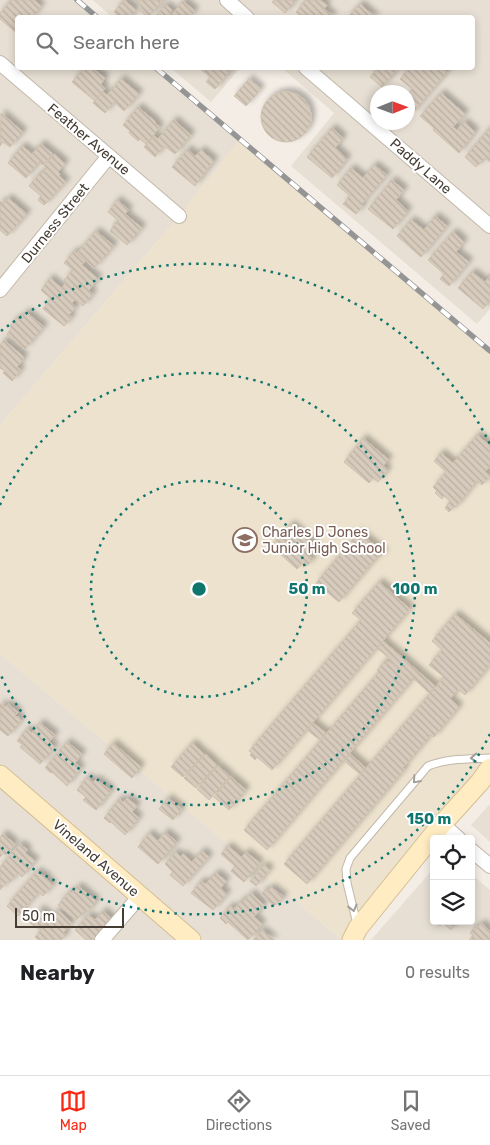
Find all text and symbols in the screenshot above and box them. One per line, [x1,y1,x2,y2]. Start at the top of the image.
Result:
search box [15,15,475,70]
icon: search [33,29,61,57]
text: Search here [73,31,180,54]
north arrow [370,85,415,130]
street label: Feather Avenue [44,100,134,179]
street label: Paddy Lane [386,135,455,198]
street label: Durness Street [18,180,93,267]
place label: Charles D Jones Junior High School [262,524,386,557]
school or university icon: Charles D Jones Junior High School [232,527,258,553]
centre of rings [190,580,208,598]
text: 50 m [289,580,325,598]
text: 100 m [393,580,437,598]
one-way arrow [470,753,478,764]
one-way arrow [414,774,422,783]
text: 150 m [407,810,451,828]
street label: Vineland Avenue [49,816,142,901]
map controls [430,835,475,925]
button: locate [430,835,475,880]
button: layers [430,880,475,925]
one-way arrow [347,904,358,913]
scale bar [15,905,124,928]
text: 50 m [22,908,55,925]
text: Nearby [20,960,95,985]
text: 0 results [405,963,470,982]
tab: Map [59,1087,87,1134]
tab: Directions [206,1087,272,1134]
tab: Saved [391,1087,431,1134]

